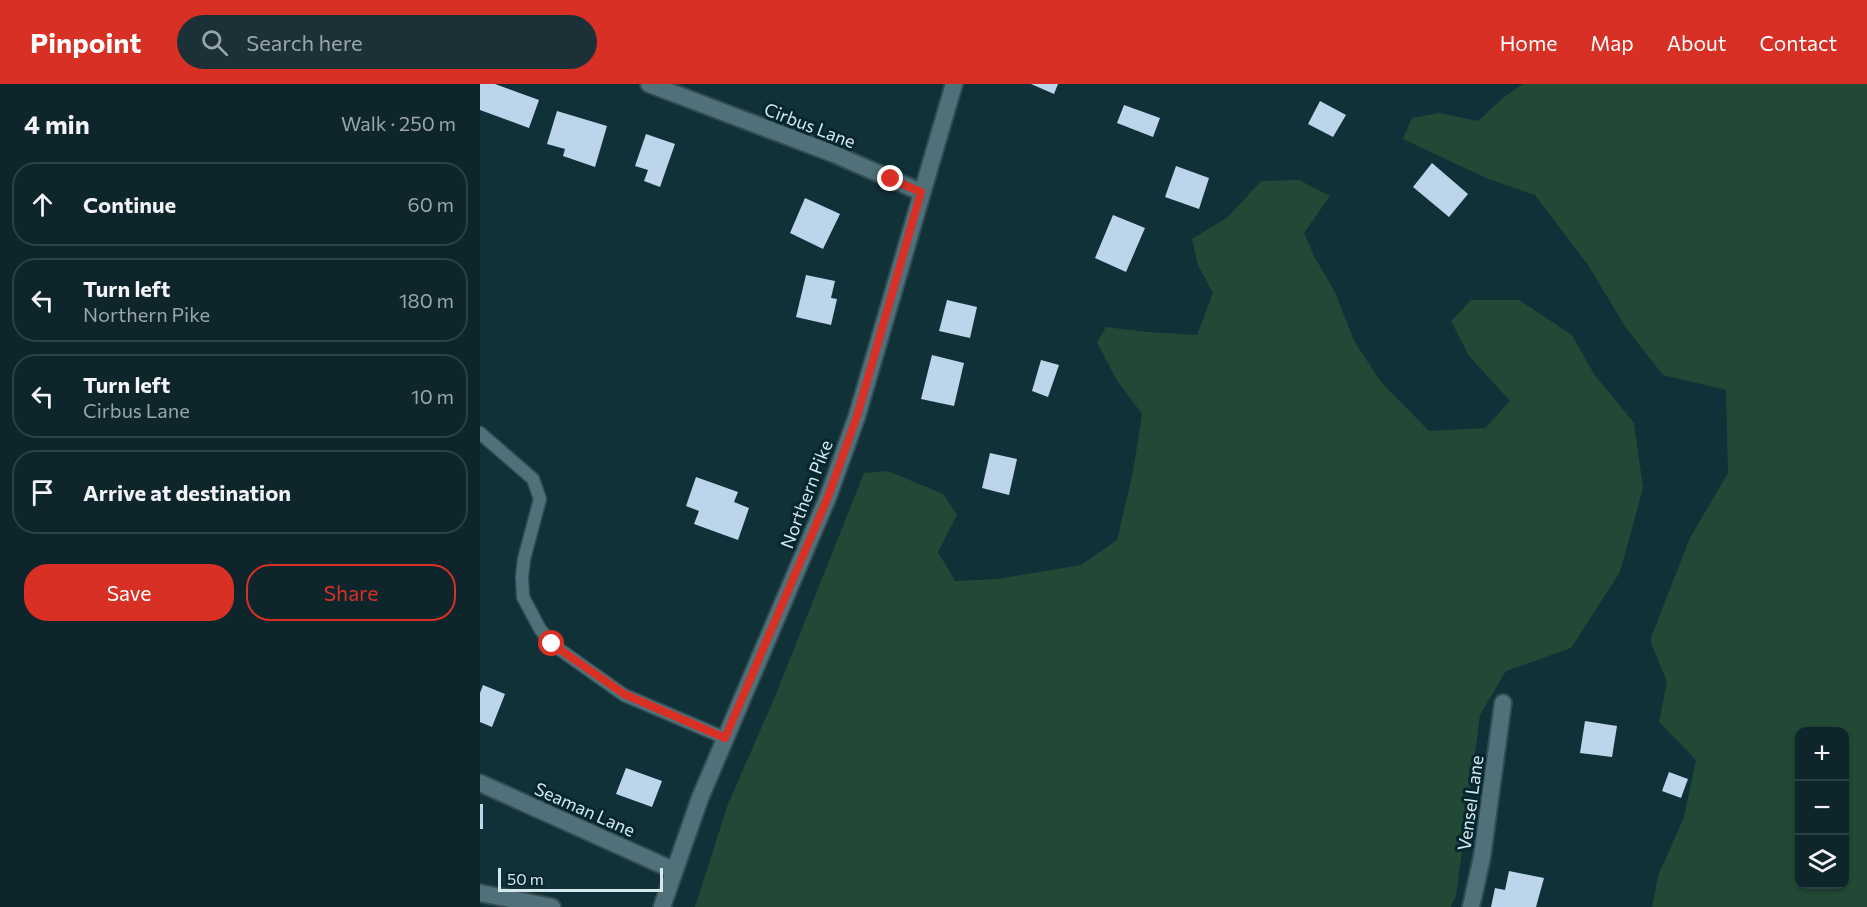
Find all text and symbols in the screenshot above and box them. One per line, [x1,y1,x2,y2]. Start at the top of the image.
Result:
search box [177,15,597,69]
text: Pinpoint [30,25,141,59]
icon: search [198,26,231,59]
text: Search here [246,29,363,56]
text: Home [1500,30,1557,55]
text: Map [1590,30,1634,55]
text: About [1667,30,1726,55]
text: Contact [1759,30,1837,55]
street label: Cirbus Lane [761,98,859,152]
text: 4 min [24,108,90,139]
text: Walk · 250 m [341,111,456,135]
route end [877,165,903,191]
icon: ahead [26,188,59,221]
text: Continue [83,191,176,218]
text: 60 m [408,192,454,216]
text: Turn left [83,275,170,302]
icon: left [26,284,59,317]
text: 180 m [399,288,454,312]
text: Northern Pike [83,302,210,326]
text: Turn left [83,371,170,398]
icon: left [26,380,59,413]
text: 10 m [411,384,454,408]
text: Cirbus Lane [83,398,190,422]
street label: Northern Pike [775,437,837,551]
icon: arrive [26,476,59,509]
text: Arrive at destination [83,479,291,506]
button: Save [24,564,234,621]
button: Share [246,564,456,621]
route start [538,630,564,656]
map controls [1795,727,1849,889]
button: + [1795,727,1849,781]
street label: Vensel Lane [1452,754,1488,852]
street label: Seaman Lane [531,777,639,841]
button: − [1795,781,1849,835]
button: layers [1795,835,1849,889]
scale bar [498,865,663,892]
text: 50 m [507,869,544,888]

